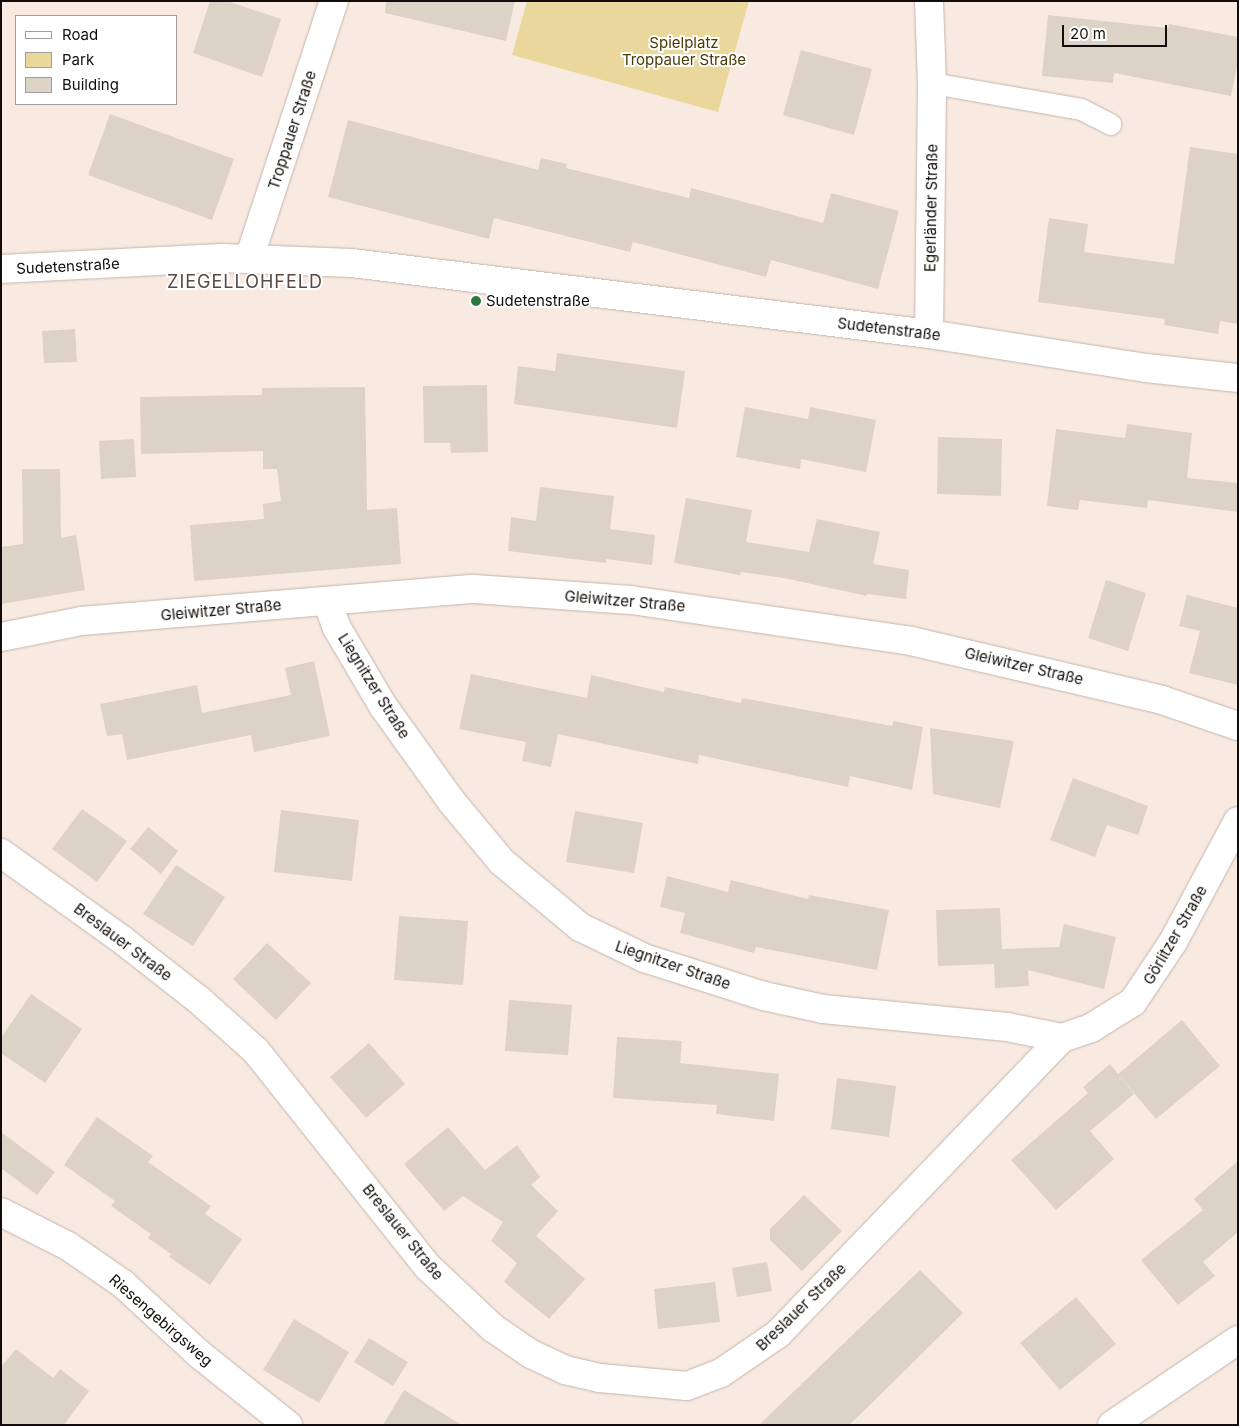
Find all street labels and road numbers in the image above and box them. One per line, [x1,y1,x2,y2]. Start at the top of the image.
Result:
street label: Troppauer Straße [264,68,320,192]
street label: Egerländer Straße [921,144,941,272]
street label: Sudetenstraße [16,254,120,278]
street label: Sudetenstraße [836,314,942,344]
street label: Gleiwitzer Straße [564,587,686,615]
street label: Gleiwitzer Straße [160,596,282,624]
street label: Liegnitzer Straße [334,630,414,742]
street label: Gleiwitzer Straße [963,644,1085,688]
street label: Görlitzer Straße [1139,882,1211,988]
street label: Breslauer Straße [70,899,176,985]
street label: Liegnitzer Straße [613,937,733,993]
street label: Breslauer Straße [359,1180,447,1284]
street label: Breslauer Straße [752,1260,850,1354]
street label: Riesengebirgsweg [106,1270,216,1370]

